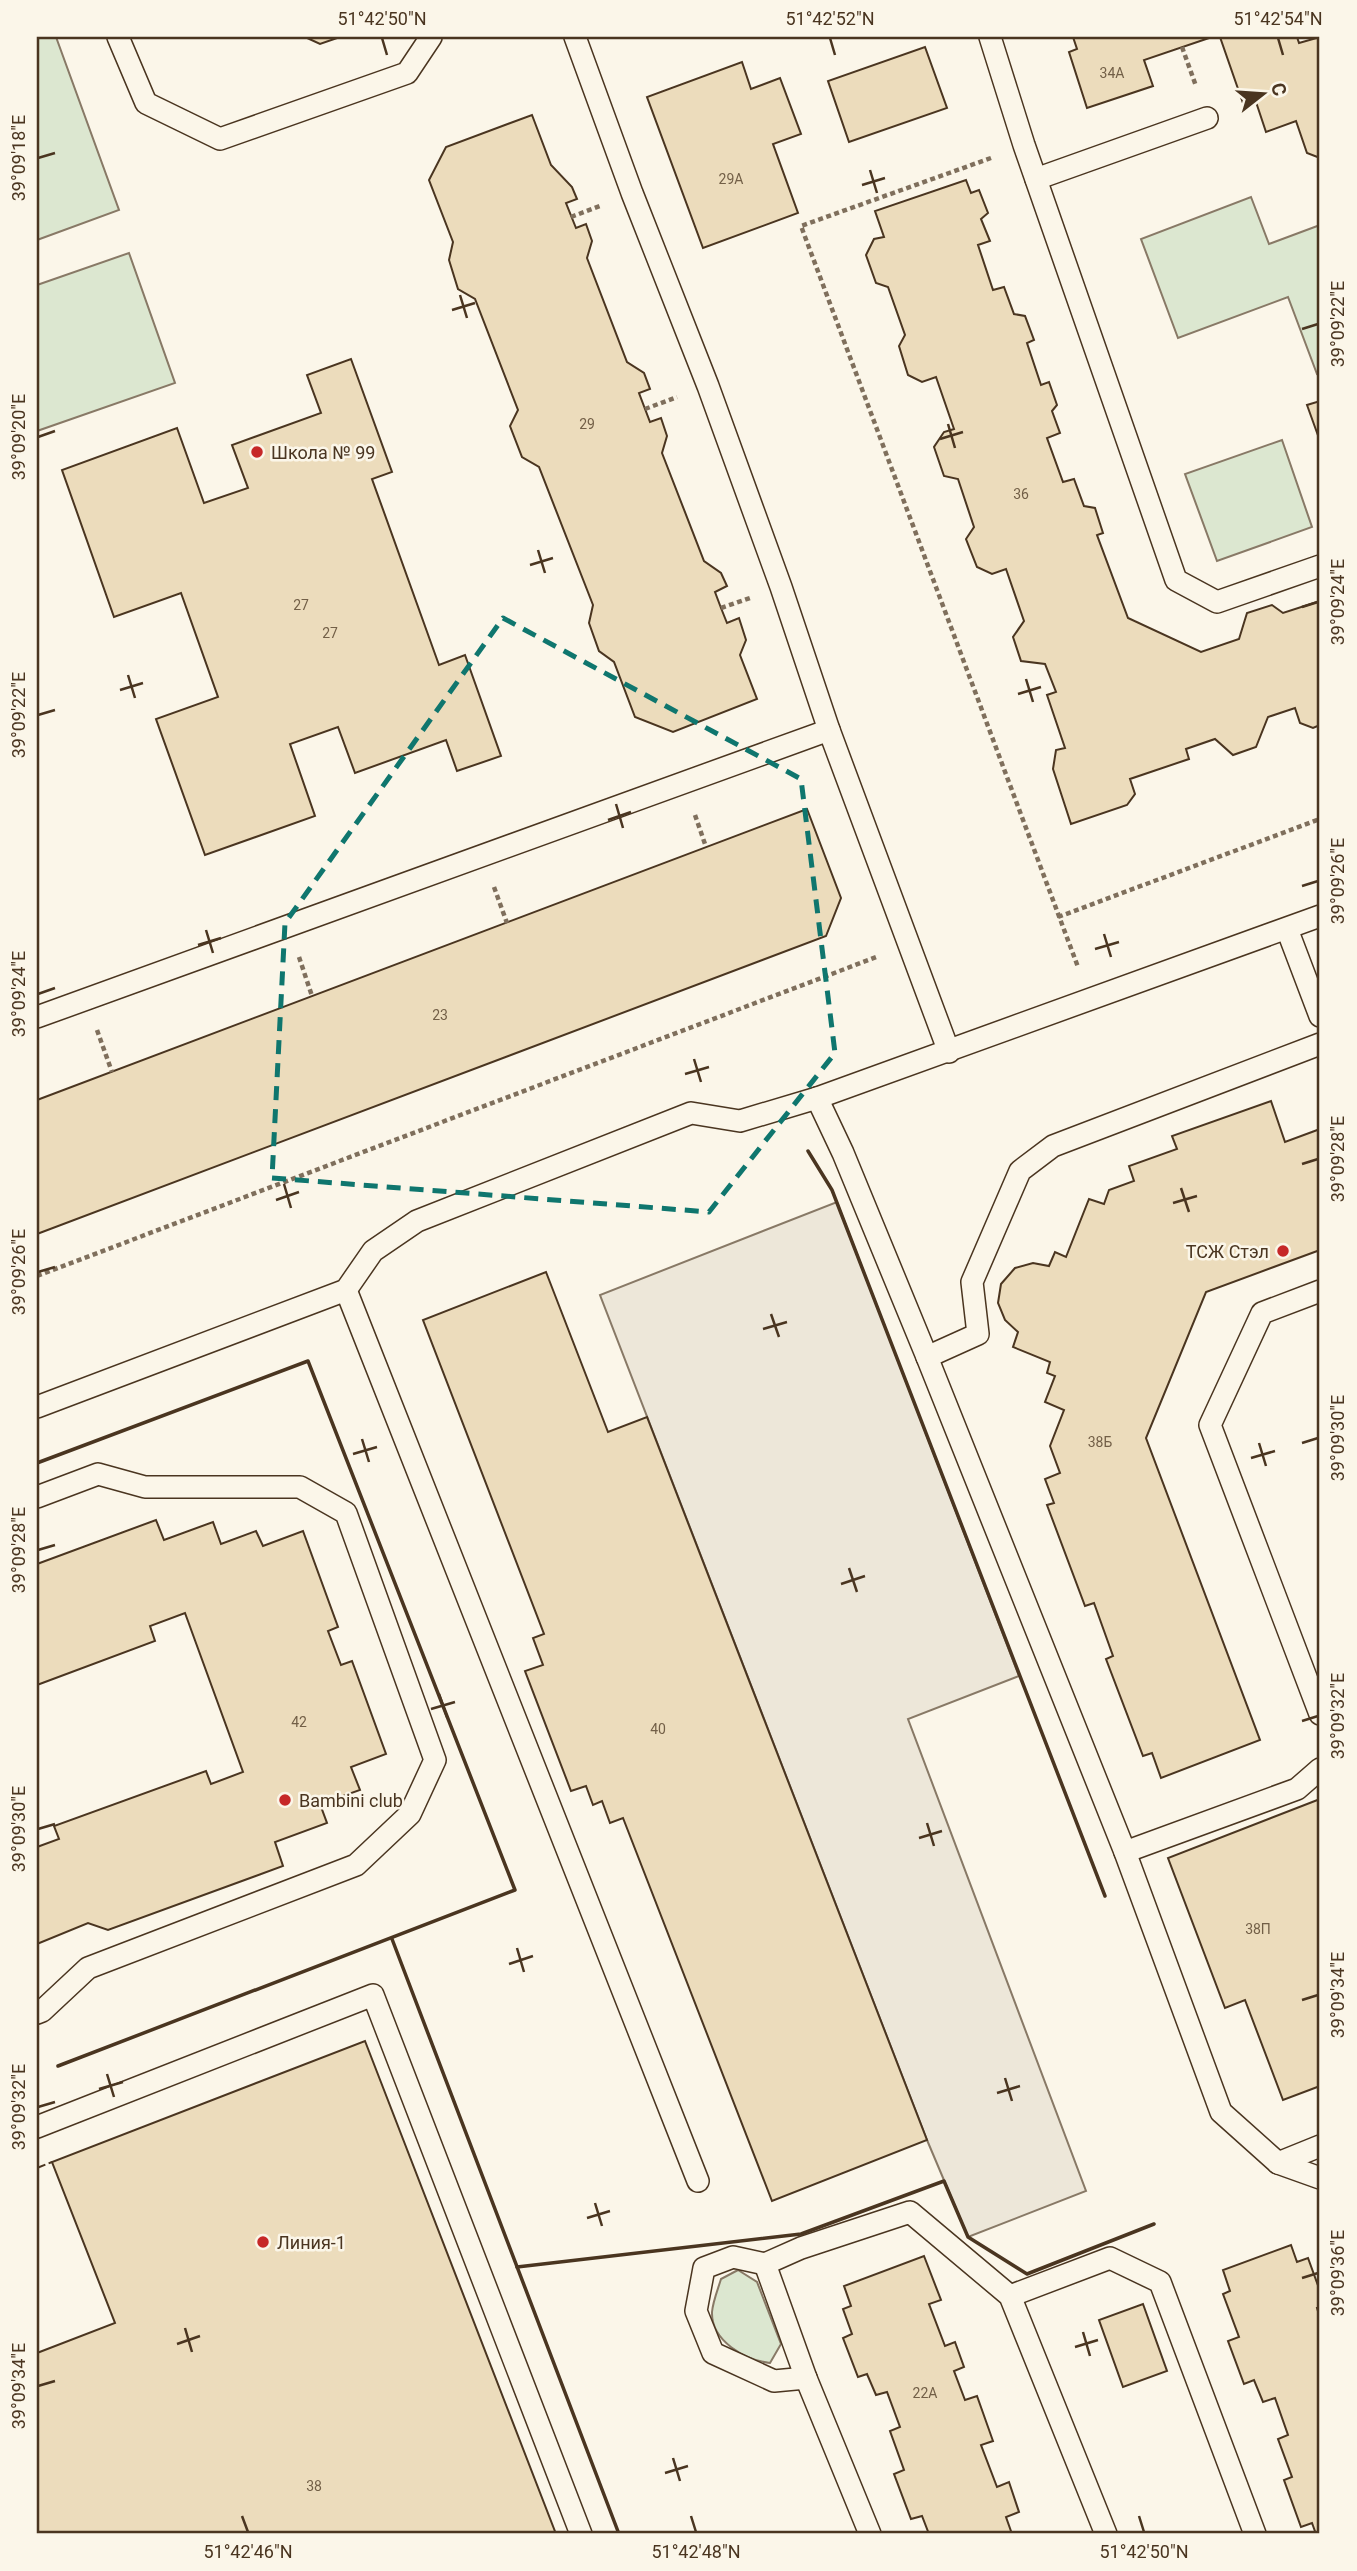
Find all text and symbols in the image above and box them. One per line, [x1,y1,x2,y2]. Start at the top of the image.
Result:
text: 51°42'50"N [337,8,427,29]
text: 51°42'52"N [785,8,875,29]
text: 51°42'54"N [1233,8,1323,29]
north arrow [1228,60,1298,130]
house number: 34А [1100,65,1124,81]
text: С [1266,80,1292,98]
text: 39°09'18"E [8,115,29,201]
house number: 29А [719,171,743,187]
text: 39°09'22"E [1327,281,1348,367]
text: 39°09'20"E [8,394,29,480]
house number: 29 [579,416,595,432]
place label: Школа № 99 [271,442,375,463]
marker: Школа № 99 [249,444,265,460]
house number: 36 [1013,486,1029,502]
text: 39°09'24"E [1327,559,1348,645]
house number: 27 [293,597,309,613]
house number: 27 [322,625,338,641]
text: 39°09'22"E [8,672,29,758]
text: 39°09'26"E [1327,838,1348,924]
text: 39°09'24"E [8,951,29,1037]
house number: 23 [432,1007,448,1023]
text: 39°09'28"E [1327,1116,1348,1202]
text: 39°09'26"E [8,1229,29,1315]
place label: ТСЖ Стэл [1186,1241,1269,1262]
marker: ТСЖ Стэл [1275,1243,1291,1259]
text: 39°09'30"E [1327,1395,1348,1481]
house number: 38Б [1088,1434,1112,1450]
text: 39°09'28"E [8,1507,29,1593]
text: 39°09'32"E [1327,1673,1348,1759]
house number: 42 [291,1714,307,1730]
house number: 40 [650,1721,666,1737]
text: 39°09'30"E [8,1786,29,1872]
place label: Bambini club [299,1790,403,1811]
marker: Bambini club [277,1792,293,1808]
house number: 38П [1245,1921,1271,1937]
text: 39°09'34"E [1327,1952,1348,2038]
text: 39°09'32"E [8,2064,29,2150]
text: 39°09'36"E [1327,2230,1348,2316]
place label: Линия-1 [277,2232,346,2253]
marker: Линия-1 [255,2234,271,2250]
text: 39°09'34"E [8,2343,29,2429]
house number: 22А [913,2385,937,2401]
house number: 38 [306,2478,322,2494]
text: 51°42'46"N [203,2541,293,2562]
text: 51°42'48"N [651,2541,741,2562]
text: 51°42'50"N [1099,2541,1189,2562]

